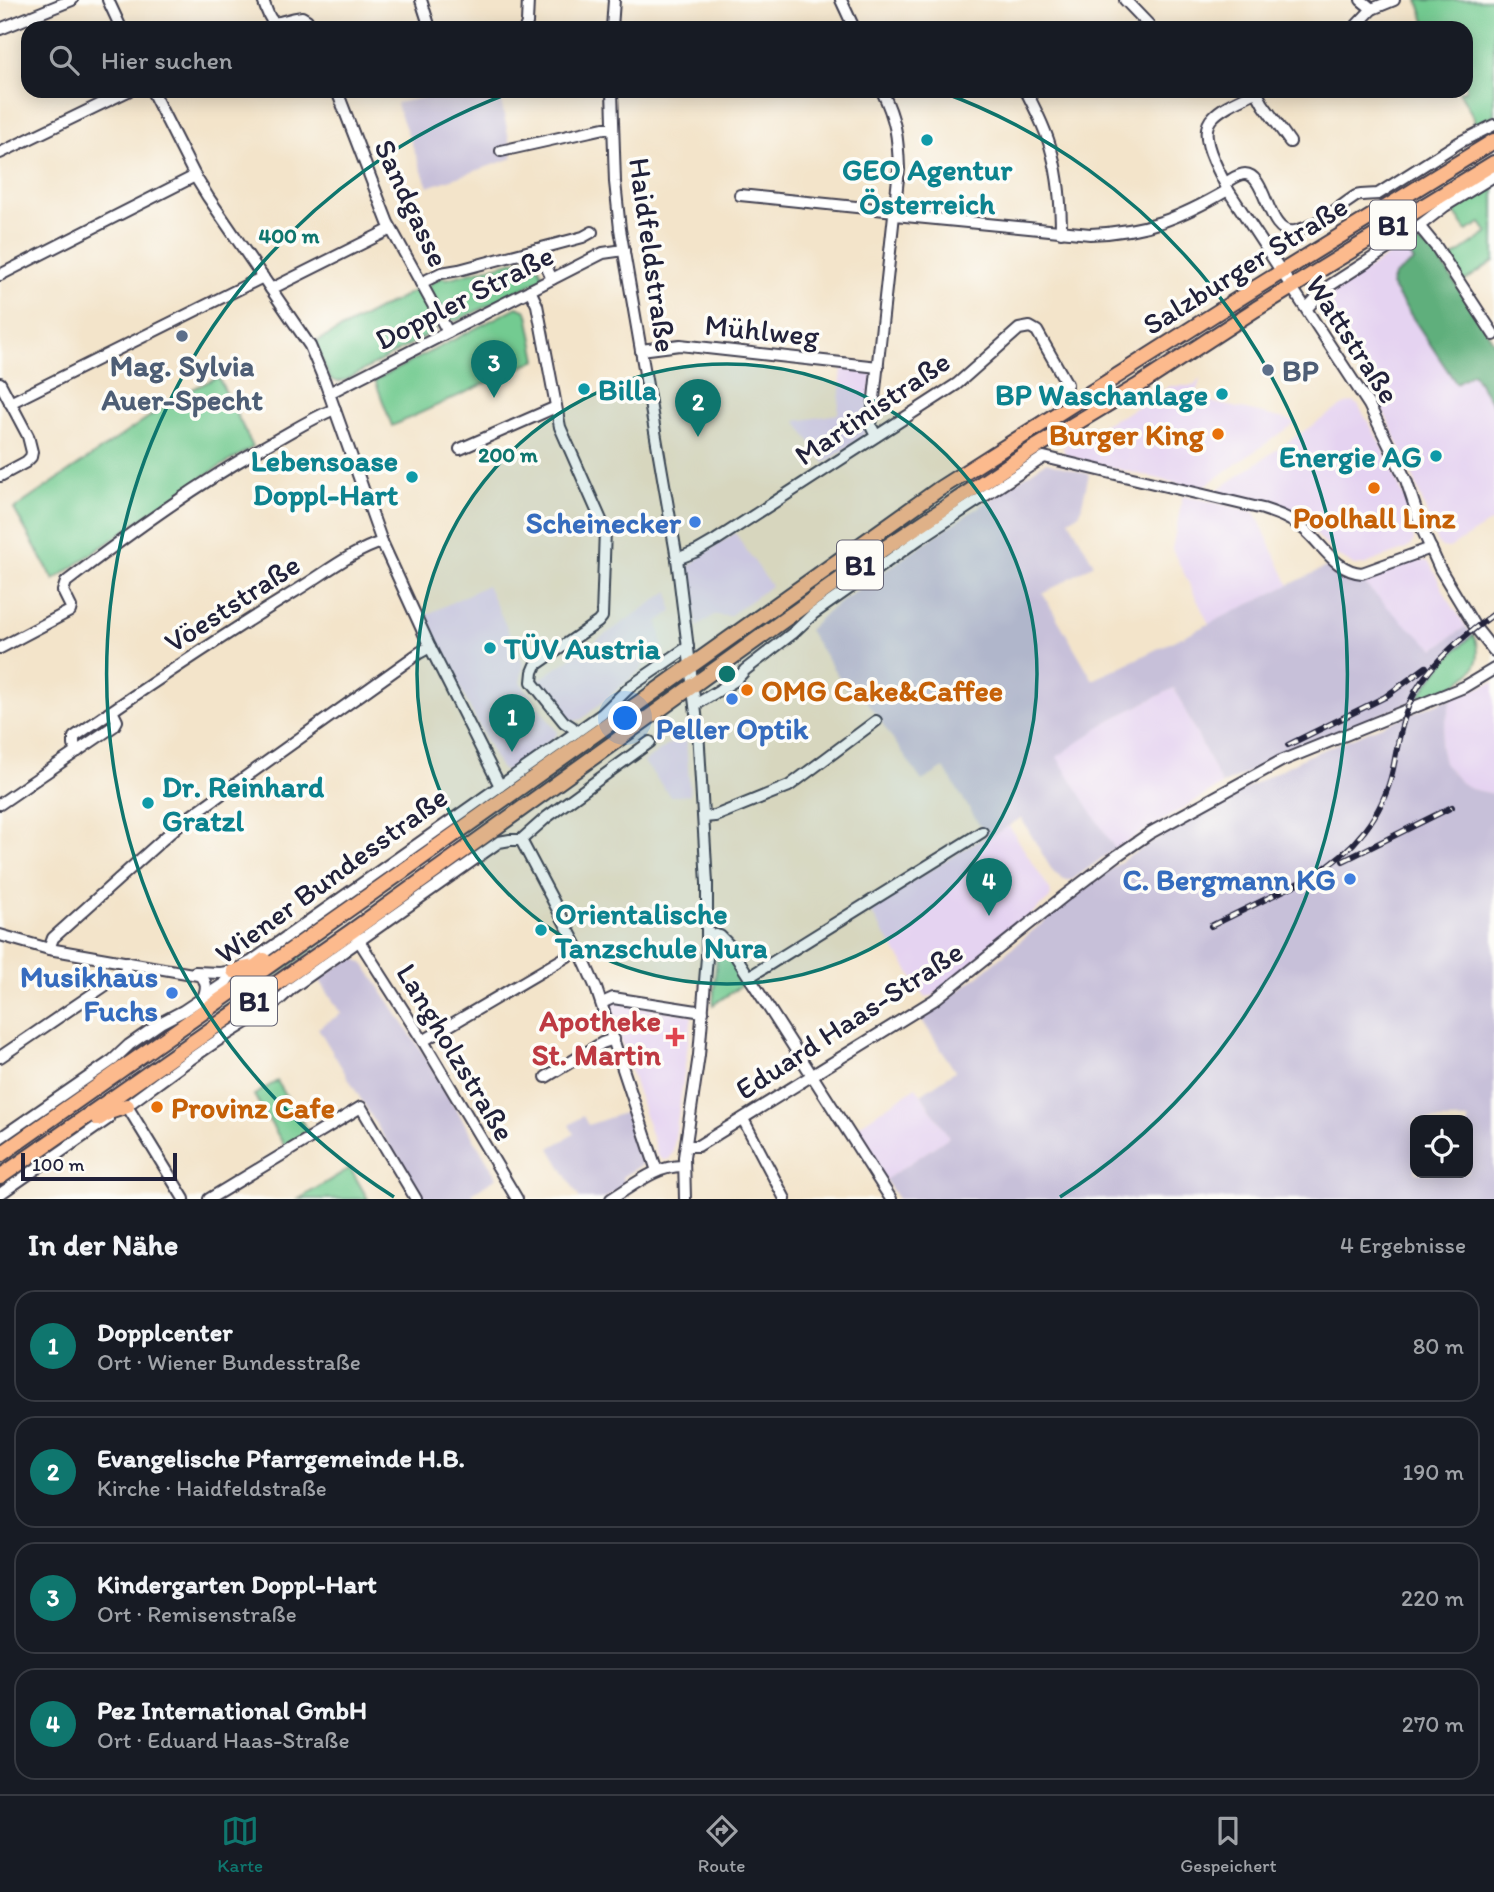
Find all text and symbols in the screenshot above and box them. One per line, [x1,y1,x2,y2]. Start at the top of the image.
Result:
search box [21,21,1473,98]
icon: search [45,41,83,79]
text: Hier suchen [101,44,233,76]
marker: GEO Agentur Österreich [919,132,935,148]
street label: Sandgasse [366,133,458,273]
place label: GEO Agentur Österreich [842,151,1013,222]
street label: Haidfeldstraße [621,155,685,355]
street label: Salzburger Straße [1136,187,1354,343]
road number: B1 [1370,201,1416,250]
text: 400 m [259,223,320,248]
street label: Doppler Straße [368,236,560,358]
street label: Wattstraße [1298,268,1408,410]
street label: Mühlweg [703,306,822,354]
marker: Mag. Sylvia Auer-Specht [174,328,190,344]
pin: 3 [471,340,517,398]
street label: Martinistraße [787,343,957,473]
place label: Mag. Sylvia Auer-Specht [100,347,263,418]
place label: BP [1282,352,1319,389]
marker: BP [1260,362,1276,378]
place label: Billa [598,371,657,408]
place label: BP Waschanlage [995,376,1208,413]
pin: 2 [675,379,721,437]
marker: Billa [576,381,592,397]
marker: BP Waschanlage [1214,386,1230,402]
place label: Burger King [1049,416,1205,453]
marker: Burger King [1210,426,1226,442]
place label: Energie AG [1279,438,1422,475]
place label: Lebensoase Doppl-Hart [251,442,399,513]
text: 200 m [478,442,538,467]
marker: Energie AG [1428,448,1444,464]
marker: Lebensoase Doppl-Hart [404,469,420,485]
marker: Poolhall Linz [1366,480,1382,496]
place label: Poolhall Linz [1293,499,1456,536]
place label: Scheinecker [526,504,682,541]
marker: Scheinecker [687,514,703,530]
road number: B1 [837,540,883,590]
street label: Vöeststraße [157,545,307,661]
place label: TÜV Austria [503,630,661,667]
marker: TÜV Austria [482,640,498,656]
centre of rings [715,662,739,686]
place label: OMG Cake&Caffee [761,672,1003,709]
marker: OMG Cake&Caffee [739,682,755,698]
marker: Peller Optik [724,691,740,707]
pin: 1 [489,694,535,752]
your location [608,701,642,735]
place label: Peller Optik [656,710,809,747]
place label: Dr. Reinhard Gratzl [162,768,325,839]
street label: Wiener Bundesstraße [207,778,455,972]
marker: Dr. Reinhard Gratzl [140,795,156,811]
pin: 4 [966,858,1012,916]
place label: C. Bergmann KG [1123,861,1336,898]
marker: C. Bergmann KG [1342,871,1358,887]
place label: Orientalische Tanzschule Nura [554,895,768,966]
marker: Orientalische Tanzschule Nura [533,922,549,938]
street label: Eduard Haas-Straße [728,933,970,1107]
street label: Langholzstraße [388,956,524,1148]
place label: Musikhaus Fuchs [20,958,158,1029]
road number: B1 [231,976,277,1026]
marker: Musikhaus Fuchs [164,985,180,1001]
place label: Apotheke St. Martin [532,1002,661,1073]
marker: Apotheke St. Martin [667,1029,683,1045]
place label: Provinz Cafe [171,1089,335,1126]
marker: Provinz Cafe [149,1099,165,1115]
map controls [1410,1115,1473,1178]
button: locate [1410,1115,1473,1178]
scale bar [21,1150,177,1182]
text: 100 m [32,1153,84,1176]
text: In der Nähe [28,1226,178,1263]
text: 4 Ergebnisse [1340,1231,1466,1259]
text: Dopplcenter [97,1316,233,1348]
text: 1 [48,1332,58,1360]
text: 80 m [1413,1332,1464,1360]
text: Ort · Wiener Bundesstraße [97,1348,361,1376]
text: Evangelische Pfarrgemeinde H.B. [97,1442,465,1474]
text: 2 [47,1458,59,1486]
text: 190 m [1403,1458,1464,1486]
text: Kirche · Haidfeldstraße [97,1474,327,1502]
text: Kindergarten Doppl-Hart [97,1568,377,1600]
text: 3 [47,1584,59,1612]
text: 220 m [1401,1584,1464,1612]
text: Ort · Remisenstraße [97,1600,297,1628]
text: Pez International GmbH [97,1694,367,1726]
text: 4 [46,1710,60,1738]
text: 270 m [1402,1710,1464,1738]
text: Ort · Eduard Haas-Straße [97,1726,350,1754]
tab: Karte [217,1812,263,1877]
tab: Route [698,1812,746,1877]
tab: Gespeichert [1180,1812,1277,1877]

